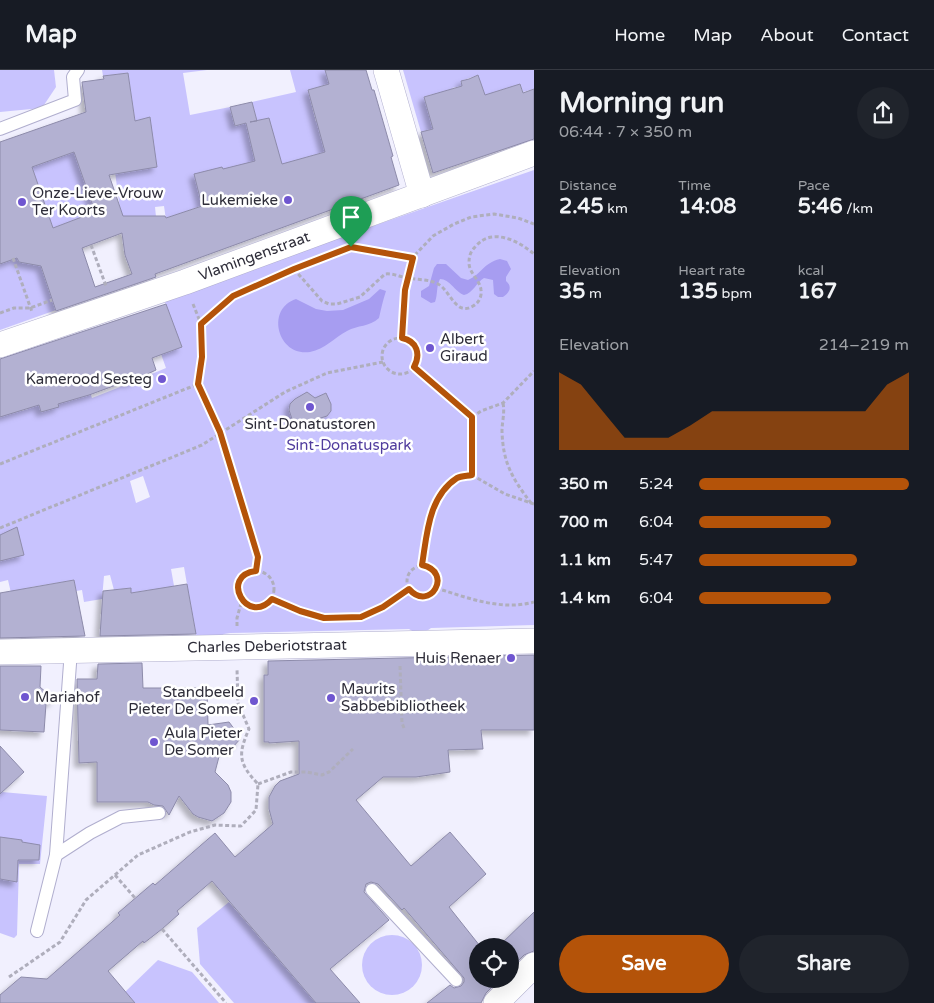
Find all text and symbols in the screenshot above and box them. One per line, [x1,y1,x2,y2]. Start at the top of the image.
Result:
text: Map [25,20,77,49]
text: Home [614,24,665,46]
text: Map [693,24,732,46]
text: About [760,24,814,46]
text: Contact [842,24,909,46]
text: Morning run [559,86,724,120]
button: share [857,87,909,139]
text: 06:44 · 7 × 350 m [559,122,692,142]
text: Distance [559,177,617,194]
text: Time [678,177,711,194]
text: Pace [798,177,830,194]
place label: Onze-Lieve-Vrouw Ter Koorts [32,184,164,219]
place label: Lukemieke [201,191,278,209]
marker: Lukemieke [282,194,294,206]
text: 2.45 [559,194,604,219]
text: 14:08 [678,194,737,219]
text: 5:46 [798,194,843,219]
marker: Onze-Lieve-Vrouw Ter Koorts [16,196,28,208]
pin [330,196,372,247]
text: km [604,200,628,217]
text: /km [843,200,873,217]
icon: arrive [337,203,365,231]
street label: Vlamingenstraat [196,227,312,285]
text: Elevation [559,262,620,279]
text: Heart rate [678,262,745,279]
text: kcal [798,262,824,279]
text: 35 [559,279,585,304]
text: 135 [678,279,718,304]
text: 167 [798,279,837,304]
text: m [585,285,602,302]
text: bpm [718,285,752,302]
place label: Albert Giraud [440,330,488,365]
text: Elevation [559,335,629,355]
text: 214–219 m [819,335,909,355]
marker: Albert Giraud [424,342,436,354]
place label: Kamerood Sesteg [26,370,152,388]
marker: Kamerood Sesteg [156,373,168,385]
marker: Sint-Donatustoren [304,401,316,413]
place label: Sint-Donatustoren [244,415,376,433]
park label: Sint-Donatuspark [286,436,412,454]
text: 350 m [559,474,608,494]
text: 5:24 [639,474,673,494]
text: 700 m [559,512,608,532]
text: 6:04 [639,512,673,532]
text: 1.1 km [559,550,611,570]
text: 5:47 [639,550,673,570]
text: 1.4 km [559,588,611,608]
text: 6:04 [639,588,673,608]
street label: Charles Deberiotstraat [187,636,347,656]
place label: Huis Renaer [415,649,501,667]
marker: Huis Renaer [505,652,517,664]
place label: Maurits Sabbebibliotheek [341,680,465,715]
place label: Standbeeld Pieter De Somer [128,683,244,718]
place label: Mariahof [35,688,100,706]
marker: Mariahof [19,691,31,703]
marker: Maurits Sabbebibliotheek [325,692,337,704]
marker: Standbeeld Pieter De Somer [248,695,260,707]
place label: Aula Pieter De Somer [164,724,242,759]
marker: Aula Pieter De Somer [148,736,160,748]
button: Save [559,935,729,993]
button: Share [739,935,909,993]
map controls [469,938,519,988]
button: locate [469,938,519,988]

